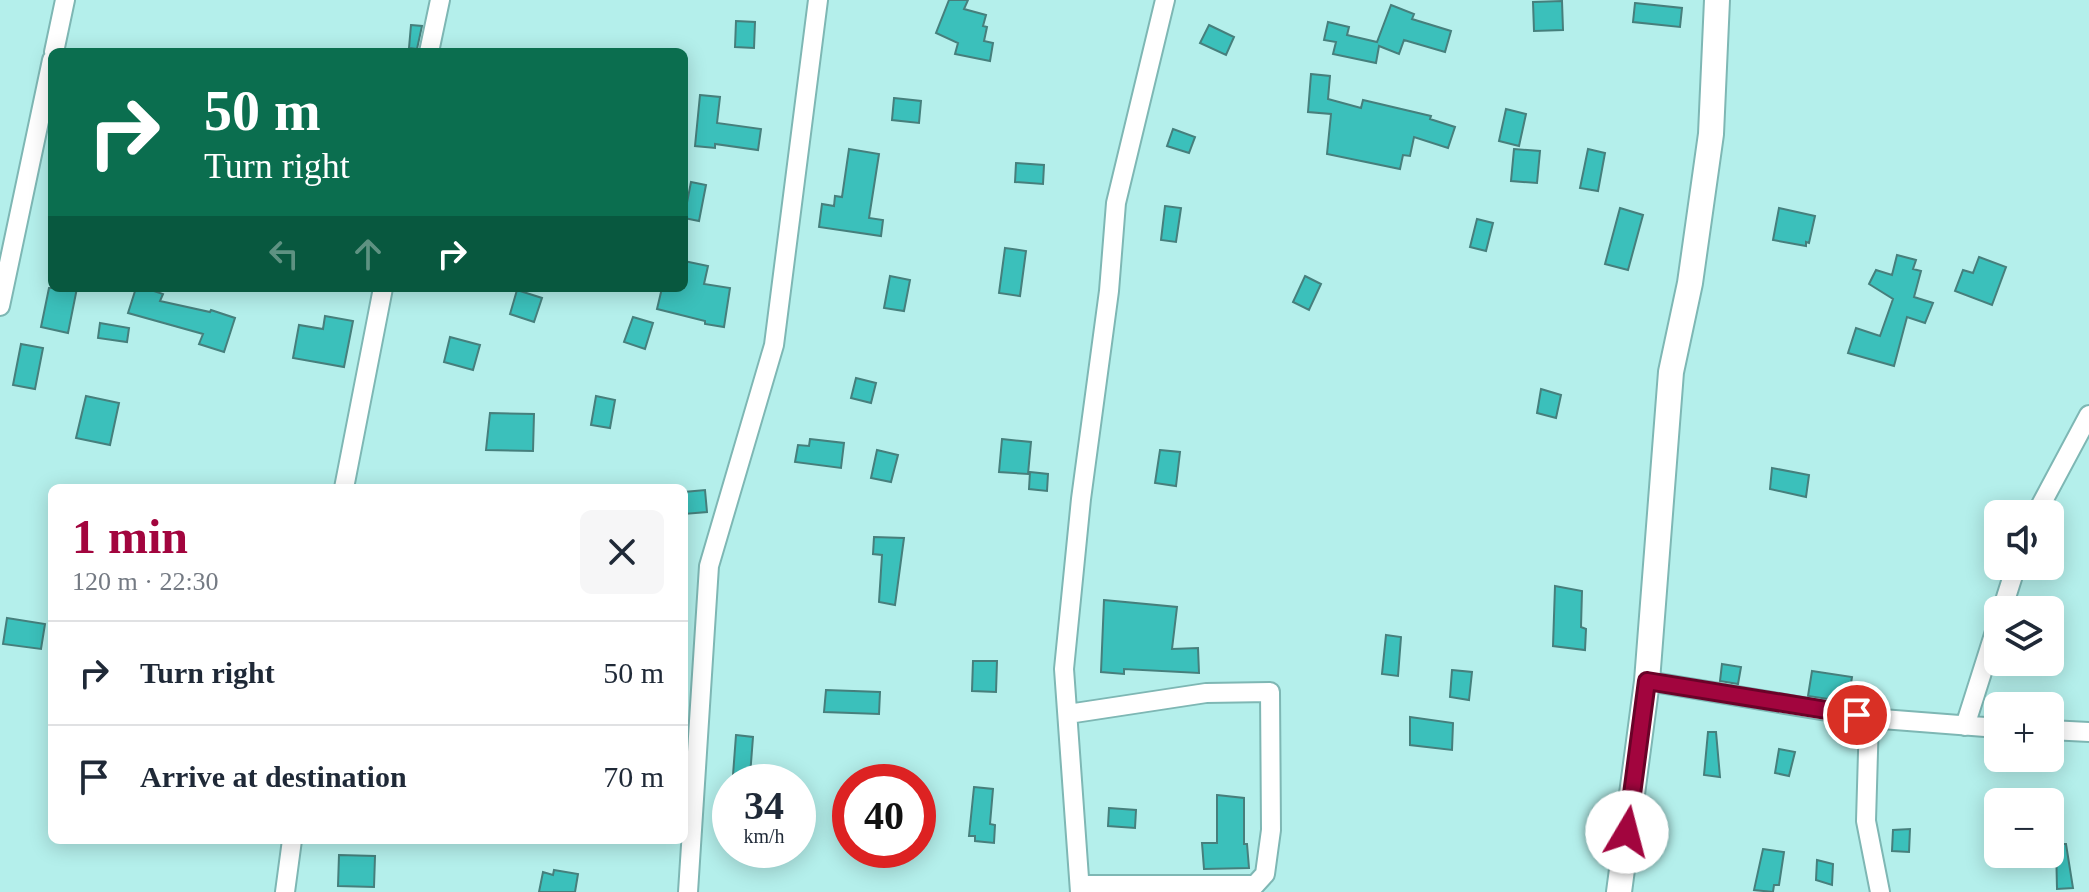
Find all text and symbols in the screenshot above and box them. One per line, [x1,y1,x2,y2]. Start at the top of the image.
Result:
icon: right [72,80,176,184]
text: 50 m [204,80,321,142]
text: Turn right [204,146,350,186]
icon: left [262,232,306,276]
icon: ahead [346,232,390,276]
icon: right [430,232,474,276]
map controls [1984,500,2064,868]
button: sound [1984,500,2064,580]
text: 1 min [72,510,188,563]
button: close [580,510,664,594]
text: 120 m · 22:30 [72,567,219,596]
button: layers [1984,596,2064,676]
icon: right [72,651,116,695]
text: Turn right [140,656,275,689]
text: 50 m [603,656,664,689]
pin [1823,681,1891,749]
button: + [1984,692,2064,772]
icon: arrive [1835,693,1879,737]
icon: arrive [72,755,116,799]
text: Arrive at destination [140,760,407,793]
text: 70 m [603,760,664,793]
speed limit sign: 40 [832,764,936,868]
text: 34 [744,783,784,828]
button: − [1984,788,2064,868]
position arrow [1585,790,1669,874]
text: km/h [743,825,785,847]

